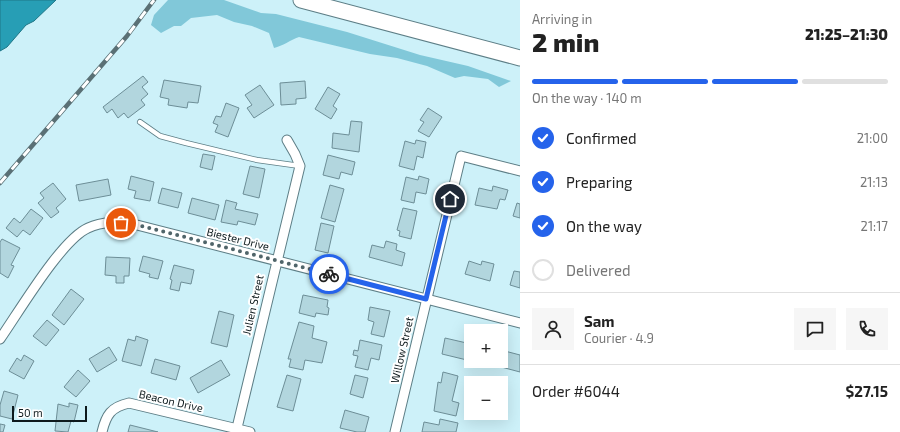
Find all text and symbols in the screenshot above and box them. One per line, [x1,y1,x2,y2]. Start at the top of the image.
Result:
text: Arriving in [532,11,592,27]
text: 21:25–21:30 [805,25,888,43]
text: 2 min [532,26,599,57]
text: On the way · 140 m [532,90,642,106]
icon: check [532,127,554,149]
text: Confirmed [566,129,637,147]
text: 21:00 [857,130,888,146]
icon: check [532,171,554,193]
text: Preparing [566,173,632,191]
text: 21:13 [860,174,888,190]
pin [433,182,467,216]
icon: home [439,188,461,210]
pin [104,206,138,240]
icon: bag [110,212,132,234]
icon: check [532,215,554,237]
text: On the way [566,217,642,235]
text: 21:17 [861,218,888,234]
street label: Biester Drive [206,224,271,253]
courier [309,254,349,294]
text: Delivered [566,261,631,279]
icon: bike [318,263,340,285]
street label: Julien Street [239,274,266,336]
button: person [532,308,574,350]
button: chat [794,308,836,350]
button: phone [846,308,888,350]
text: Sam [584,312,615,330]
street label: Willow Street [388,315,415,384]
map controls [464,324,508,420]
button: + [464,324,508,368]
text: Courier · 4.9 [584,330,654,346]
button: − [464,376,508,420]
text: Order #6044 [532,382,620,400]
text: $27.15 [846,382,888,400]
street label: Beacon Drive [138,387,204,414]
scale bar [12,404,87,423]
text: 50 m [18,406,43,419]

